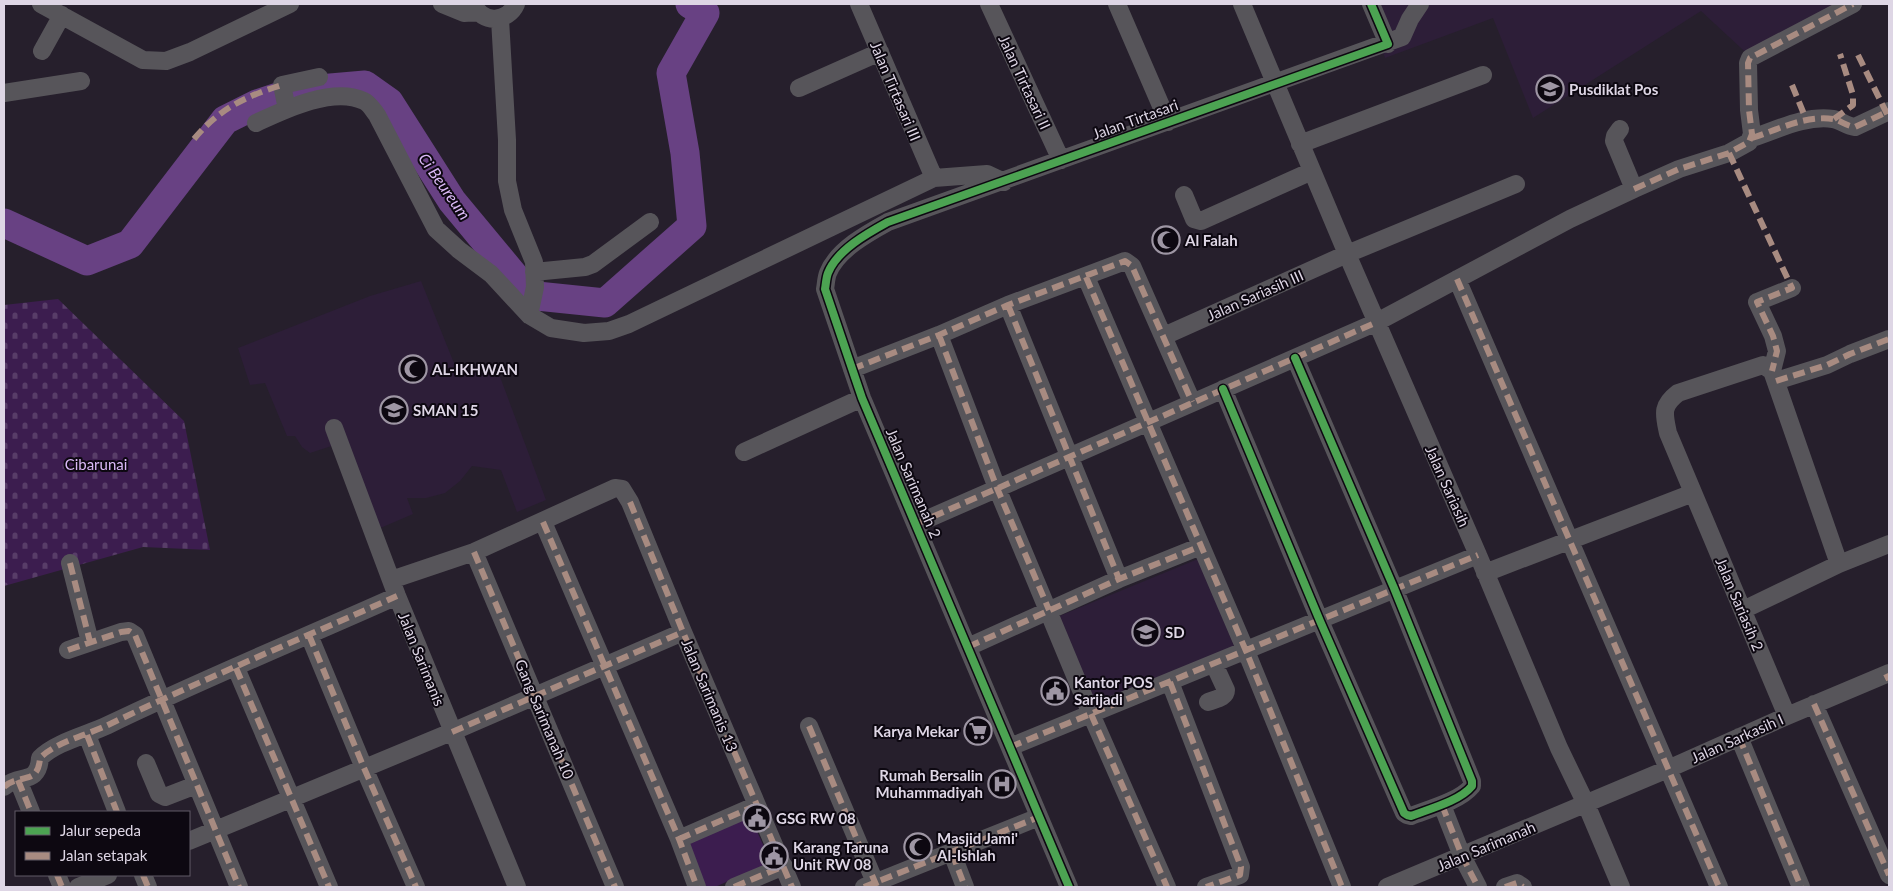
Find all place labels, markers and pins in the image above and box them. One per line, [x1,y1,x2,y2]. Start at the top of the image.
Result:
school or university icon: Pusdiklat Pos [1535,74,1565,104]
place label: Pusdiklat Pos [1569,80,1659,98]
mosque icon: Al Falah [1151,225,1181,255]
place label: Al Falah [1184,231,1238,249]
mosque icon: AL-IKHWAN [398,354,428,384]
place label: AL-IKHWAN [431,360,518,378]
school or university icon: SMAN 15 [379,395,409,425]
place label: SMAN 15 [413,401,478,419]
school or university icon: SD [1131,617,1161,647]
place label: SD [1165,623,1185,641]
place label: Kantor POS Sarijadi [1074,673,1153,708]
public building icon: Kantor POS Sarijadi [1040,676,1070,706]
supermarket icon: Karya Mekar [963,716,993,746]
place label: Karya Mekar [873,722,959,740]
place label: Rumah Bersalin Muhammadiyah [876,766,983,801]
hospital icon: Rumah Bersalin Muhammadiyah [987,769,1017,799]
public building icon: GSG RW 08 [742,803,772,833]
place label: GSG RW 08 [776,809,856,827]
place label: Masjid Jami' Al-Ishlah [936,829,1018,864]
mosque icon: Masjid Jami' Al-Ishlah [903,832,933,862]
place label: Karang Taruna Unit RW 08 [793,838,889,873]
public building icon: Karang Taruna Unit RW 08 [759,841,789,871]

